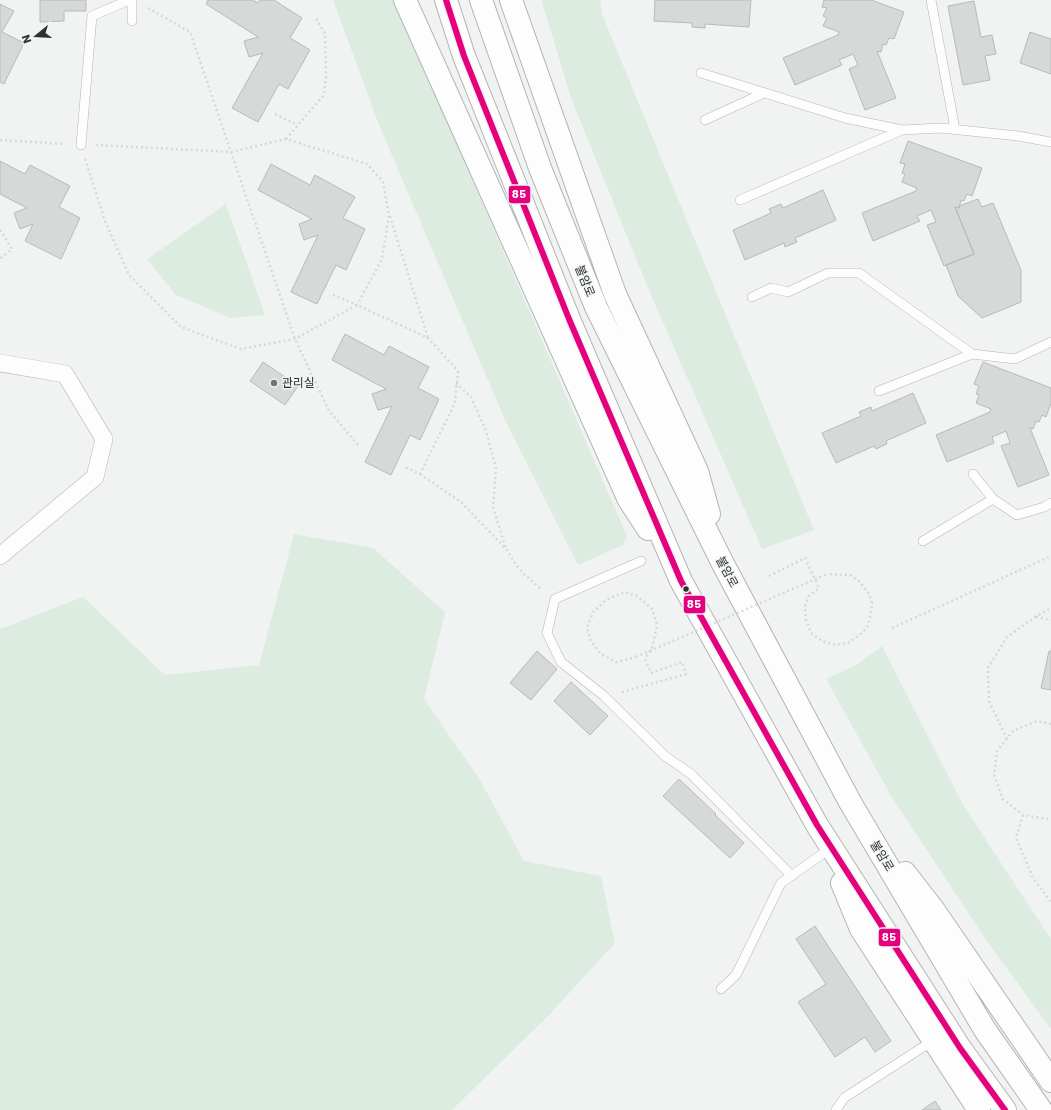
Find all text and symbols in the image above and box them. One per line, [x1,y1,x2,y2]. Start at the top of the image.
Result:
north arrow [16,16,56,56]
text: N [18,33,35,46]
line badge: 85 [508,185,531,204]
text: 85 [512,186,526,202]
street label: 불암로 [571,262,600,299]
place label: 관리실 [282,374,315,391]
marker: 관리실 [269,378,279,388]
street label: 불암로 [712,553,743,590]
unlabelled marker [681,584,691,594]
line badge: 85 [683,595,706,614]
text: 85 [687,596,701,612]
street label: 불암로 [867,837,898,874]
line badge: 85 [878,928,901,947]
text: 85 [882,929,896,945]

